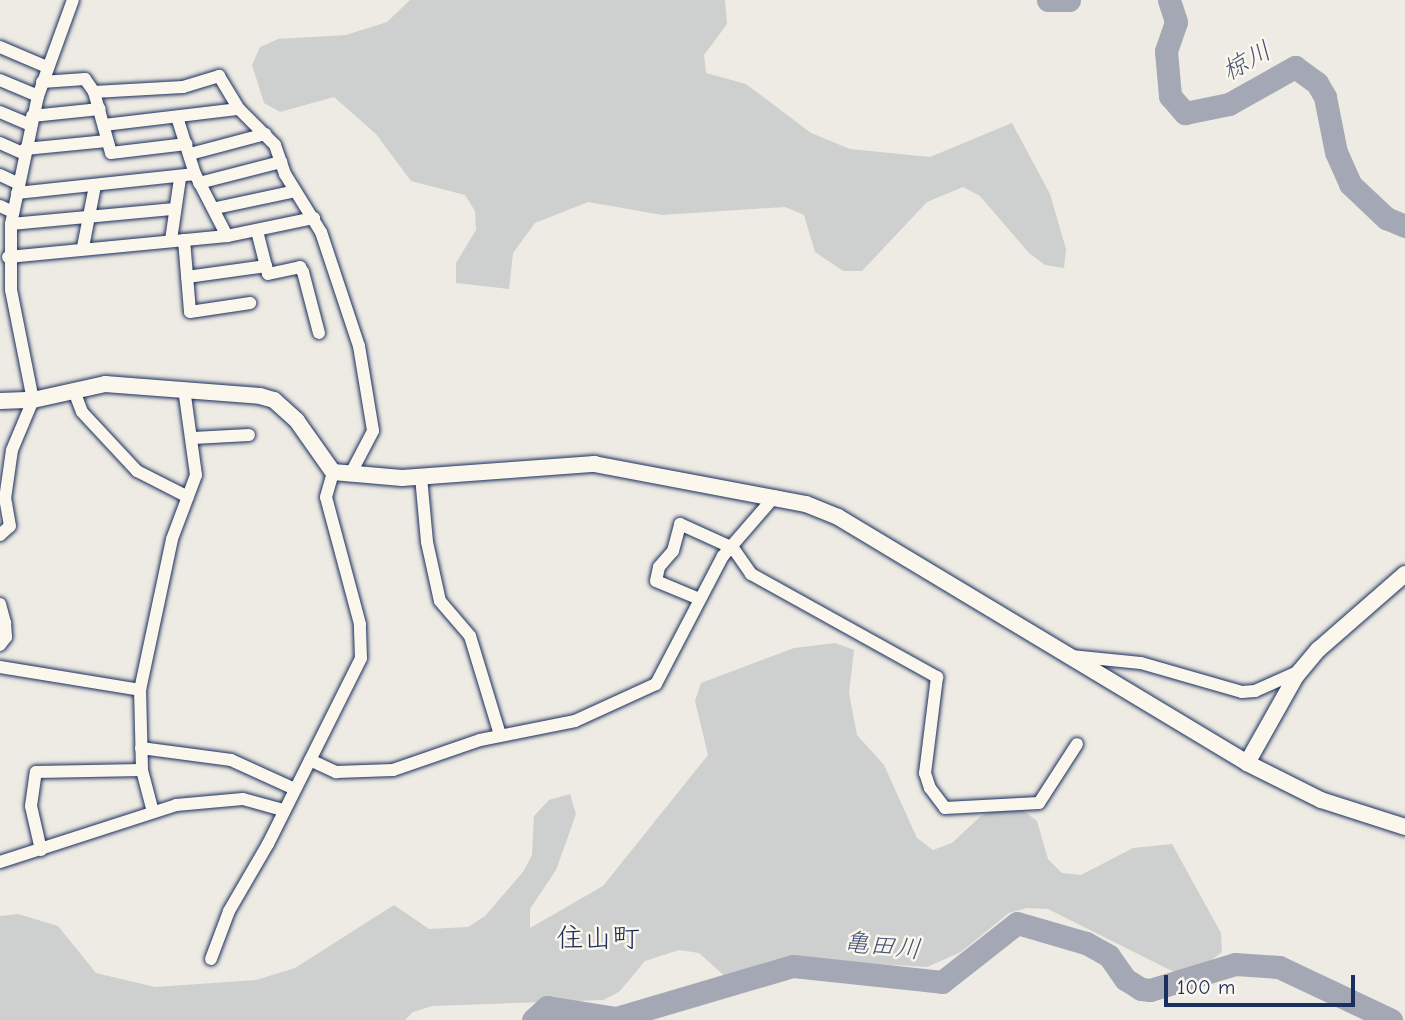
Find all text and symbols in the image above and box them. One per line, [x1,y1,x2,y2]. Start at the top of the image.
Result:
water label: 椋川 [1217,36,1277,88]
district label: 住山町 [556,921,640,955]
water label: 亀田川 [842,927,922,967]
scale bar [1167,960,1358,1004]
text: 100 m [1177,975,1235,999]

